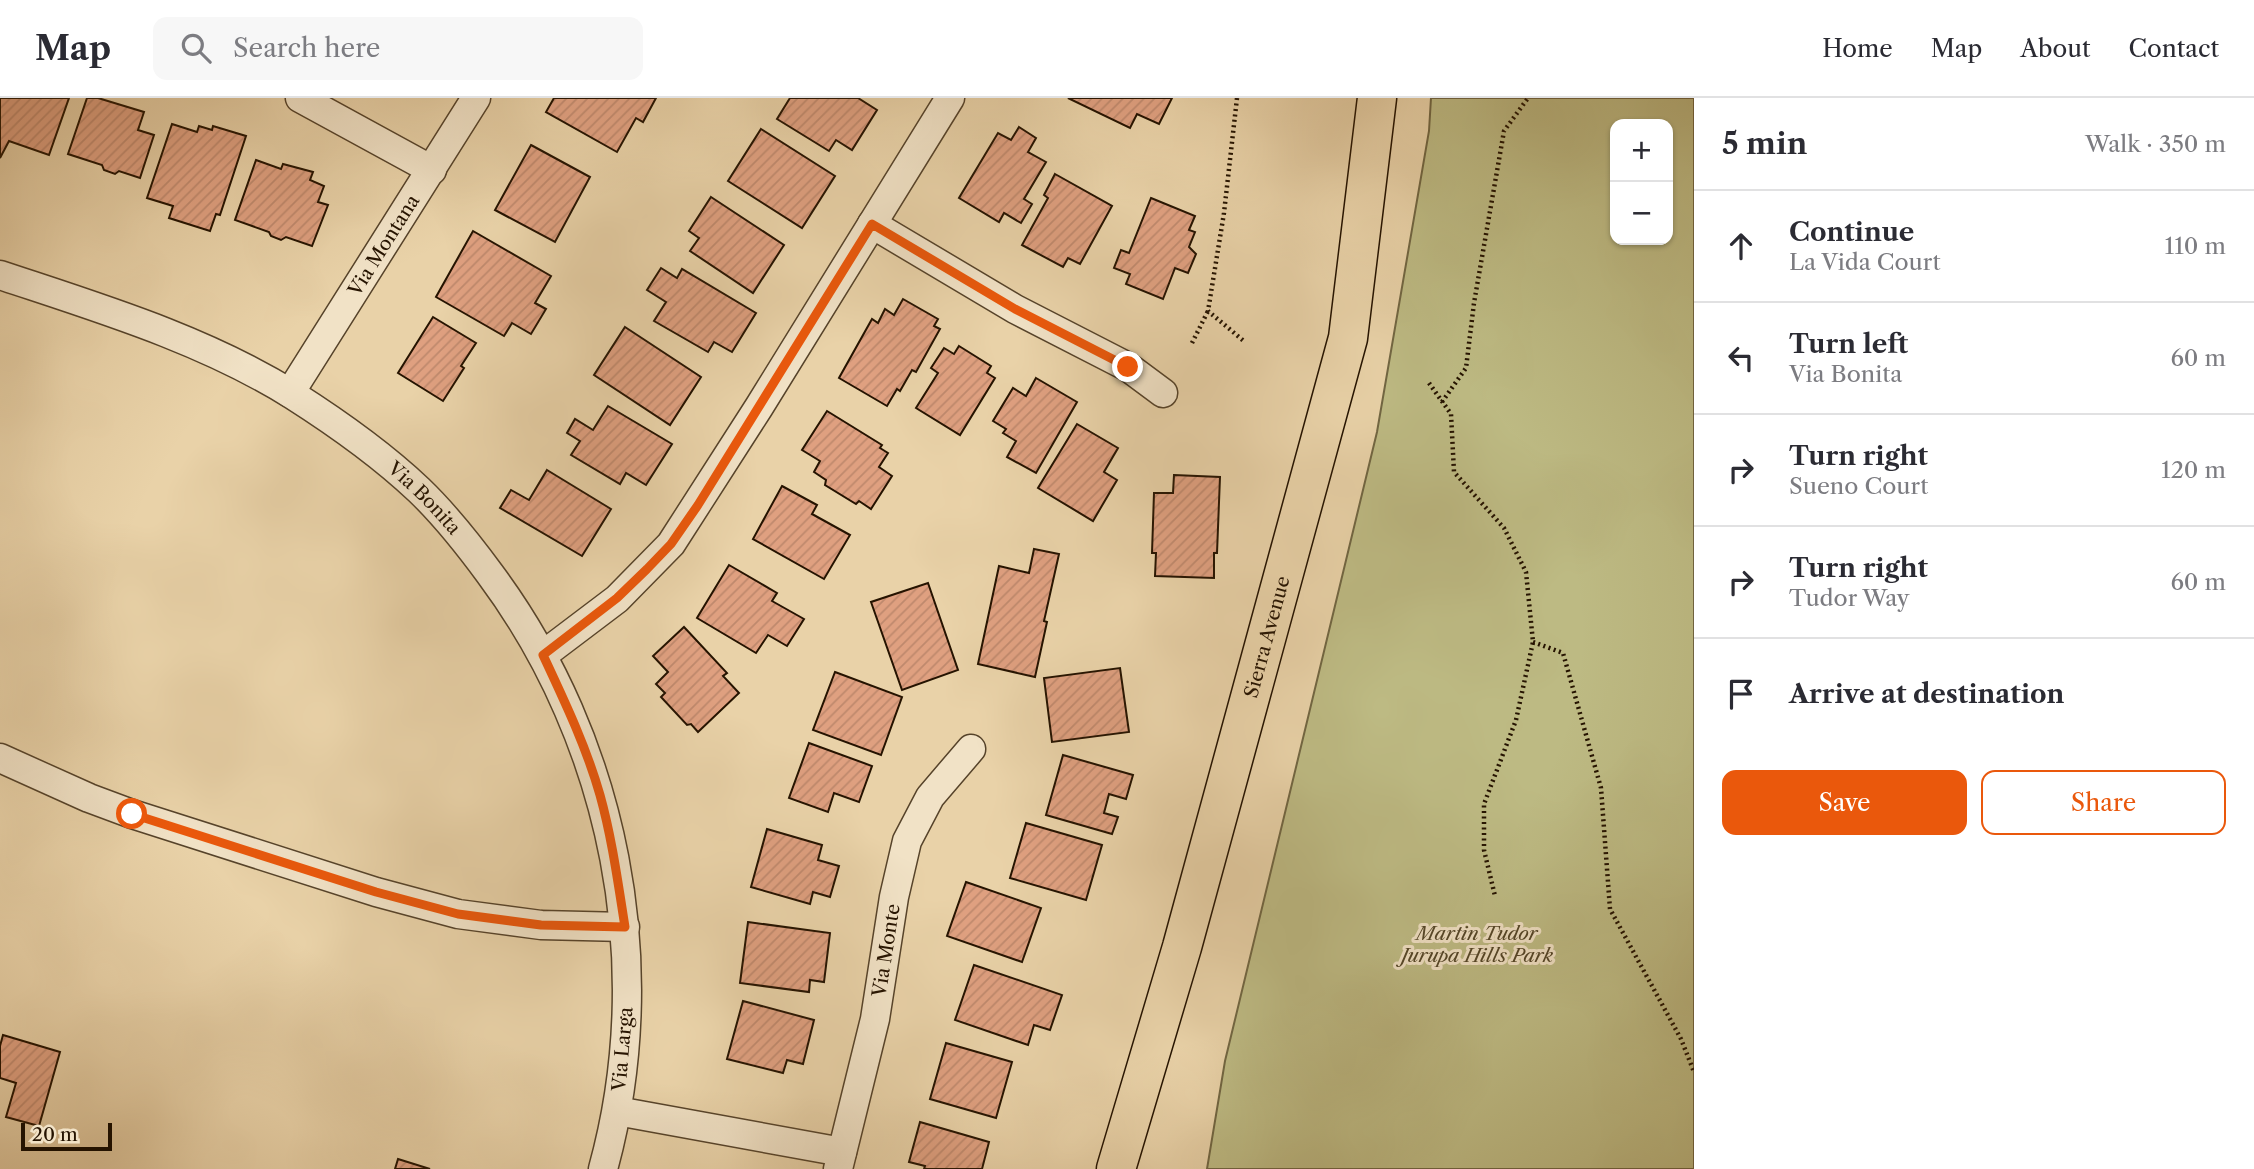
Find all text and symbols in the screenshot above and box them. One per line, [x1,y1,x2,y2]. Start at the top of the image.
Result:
search box [153,17,643,80]
text: Map [35,28,111,69]
icon: search [177,29,215,67]
text: Search here [233,32,380,64]
text: Home [1822,34,1893,63]
text: Map [1931,34,1982,63]
text: About [2020,34,2091,63]
text: Contact [2129,34,2219,63]
map controls [1610,119,1673,245]
button: + [1610,119,1673,182]
text: 5 min [1722,125,1807,162]
text: Walk · 350 m [2085,130,2226,158]
button: − [1610,182,1673,245]
street label: Via Montana [343,190,424,301]
text: Continue [1789,216,1914,248]
icon: ahead [1722,227,1760,265]
text: 110 m [2165,232,2226,260]
text: La Vida Court [1789,248,1941,276]
text: Turn left [1789,328,1908,360]
icon: left [1722,339,1760,377]
text: 60 m [2170,344,2226,372]
route end [1112,351,1143,382]
text: Via Bonita [1789,360,1902,388]
text: Turn right [1789,440,1928,472]
icon: right [1722,451,1760,489]
street label: Via Bonita [383,456,466,539]
text: 120 m [2161,456,2226,484]
text: Sueno Court [1789,472,1928,500]
text: Turn right [1789,552,1928,584]
icon: right [1722,563,1760,601]
text: 60 m [2170,568,2226,596]
street label: Sierra Avenue [1239,574,1295,701]
text: Tudor Way [1789,584,1910,612]
icon: arrive [1722,675,1760,713]
text: Arrive at destination [1789,678,2064,710]
button: Save [1722,770,1967,835]
button: Share [1981,770,2226,835]
route start [116,798,147,829]
street label: Via Monte [867,902,905,1000]
park label: Martin Tudor Jurupa Hills Park [1396,922,1553,967]
street label: Via Larga [607,1006,638,1093]
scale bar [21,1120,112,1152]
text: 20 m [32,1123,78,1146]

